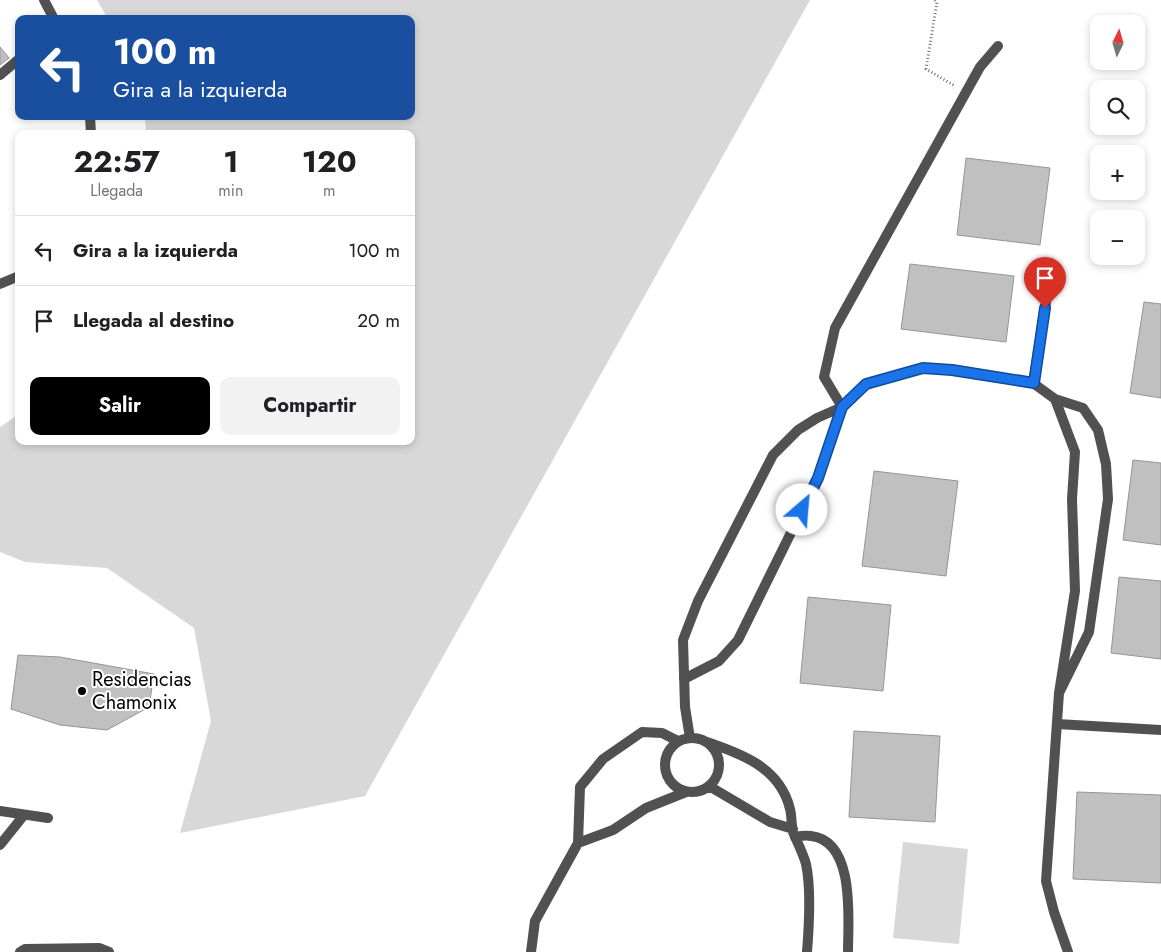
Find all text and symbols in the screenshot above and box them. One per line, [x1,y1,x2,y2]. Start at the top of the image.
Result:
north arrow [1090,15,1145,70]
map controls [1090,15,1145,265]
text: 100 m [113,27,216,77]
icon: left [30,35,95,100]
text: Gira a la izquierda [113,73,287,105]
button: search [1090,80,1145,135]
text: 22:57 [73,140,160,183]
text: 1 [223,140,238,183]
text: 120 [302,140,357,183]
button: + [1090,145,1145,200]
text: Llegada [90,179,143,202]
text: min [218,179,243,202]
text: m [323,179,335,202]
button: − [1090,210,1145,265]
icon: left [30,237,58,265]
text: Gira a la izquierda [73,237,238,264]
text: 100 m [348,237,400,264]
pin [1024,257,1066,308]
icon: arrive [1031,264,1059,292]
icon: arrive [30,307,58,335]
text: Llegada al destino [73,307,234,334]
text: 20 m [357,307,400,334]
button: Salir [30,377,210,435]
button: Compartir [220,377,400,435]
position arrow [775,483,827,535]
place label: Residencias Chamonix [92,665,191,717]
marker: Residencias Chamonix [76,685,88,697]

